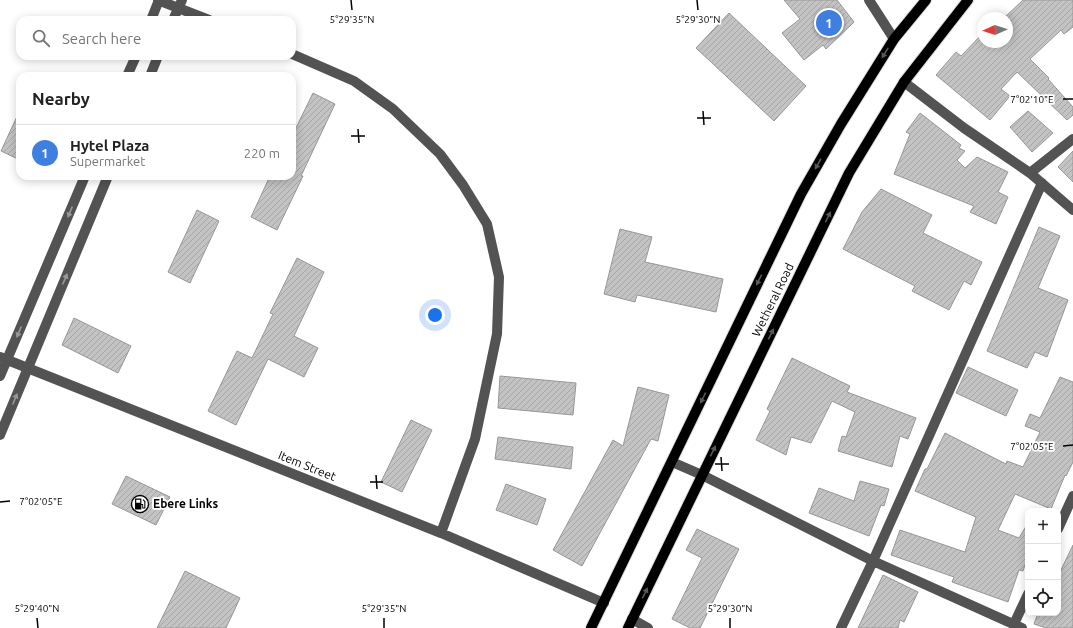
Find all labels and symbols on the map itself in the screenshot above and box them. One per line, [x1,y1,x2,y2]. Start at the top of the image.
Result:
pin: 1 [816,8,842,38]
north arrow [977,12,1013,48]
text: 5°29'35"N [330,14,374,25]
text: 5°29'30"N [676,14,720,25]
one-way arrow [881,48,889,58]
text: 7°02'10"E [1010,94,1054,105]
one-way arrow [814,158,821,170]
one-way arrow [66,206,72,218]
one-way arrow [825,211,831,223]
street label: Wetheral Road [749,261,796,339]
one-way arrow [62,273,68,285]
one-way arrow [756,275,762,286]
your location [425,305,445,325]
one-way arrow [15,326,21,338]
one-way arrow [767,328,774,340]
one-way arrow [700,392,706,403]
one-way arrow [12,394,18,405]
text: 7°02'05"E [1010,441,1054,452]
one-way arrow [710,445,717,456]
street label: Item Street [276,448,338,483]
fuel station icon: Ebere Links [130,494,150,514]
text: 7°02'05"E [19,496,63,507]
place label: Ebere Links [153,497,219,510]
one-way arrow [642,587,648,599]
text: 5°29'40"N [15,603,59,614]
text: 5°29'35"N [362,603,406,614]
text: 5°29'30"N [708,603,752,614]

